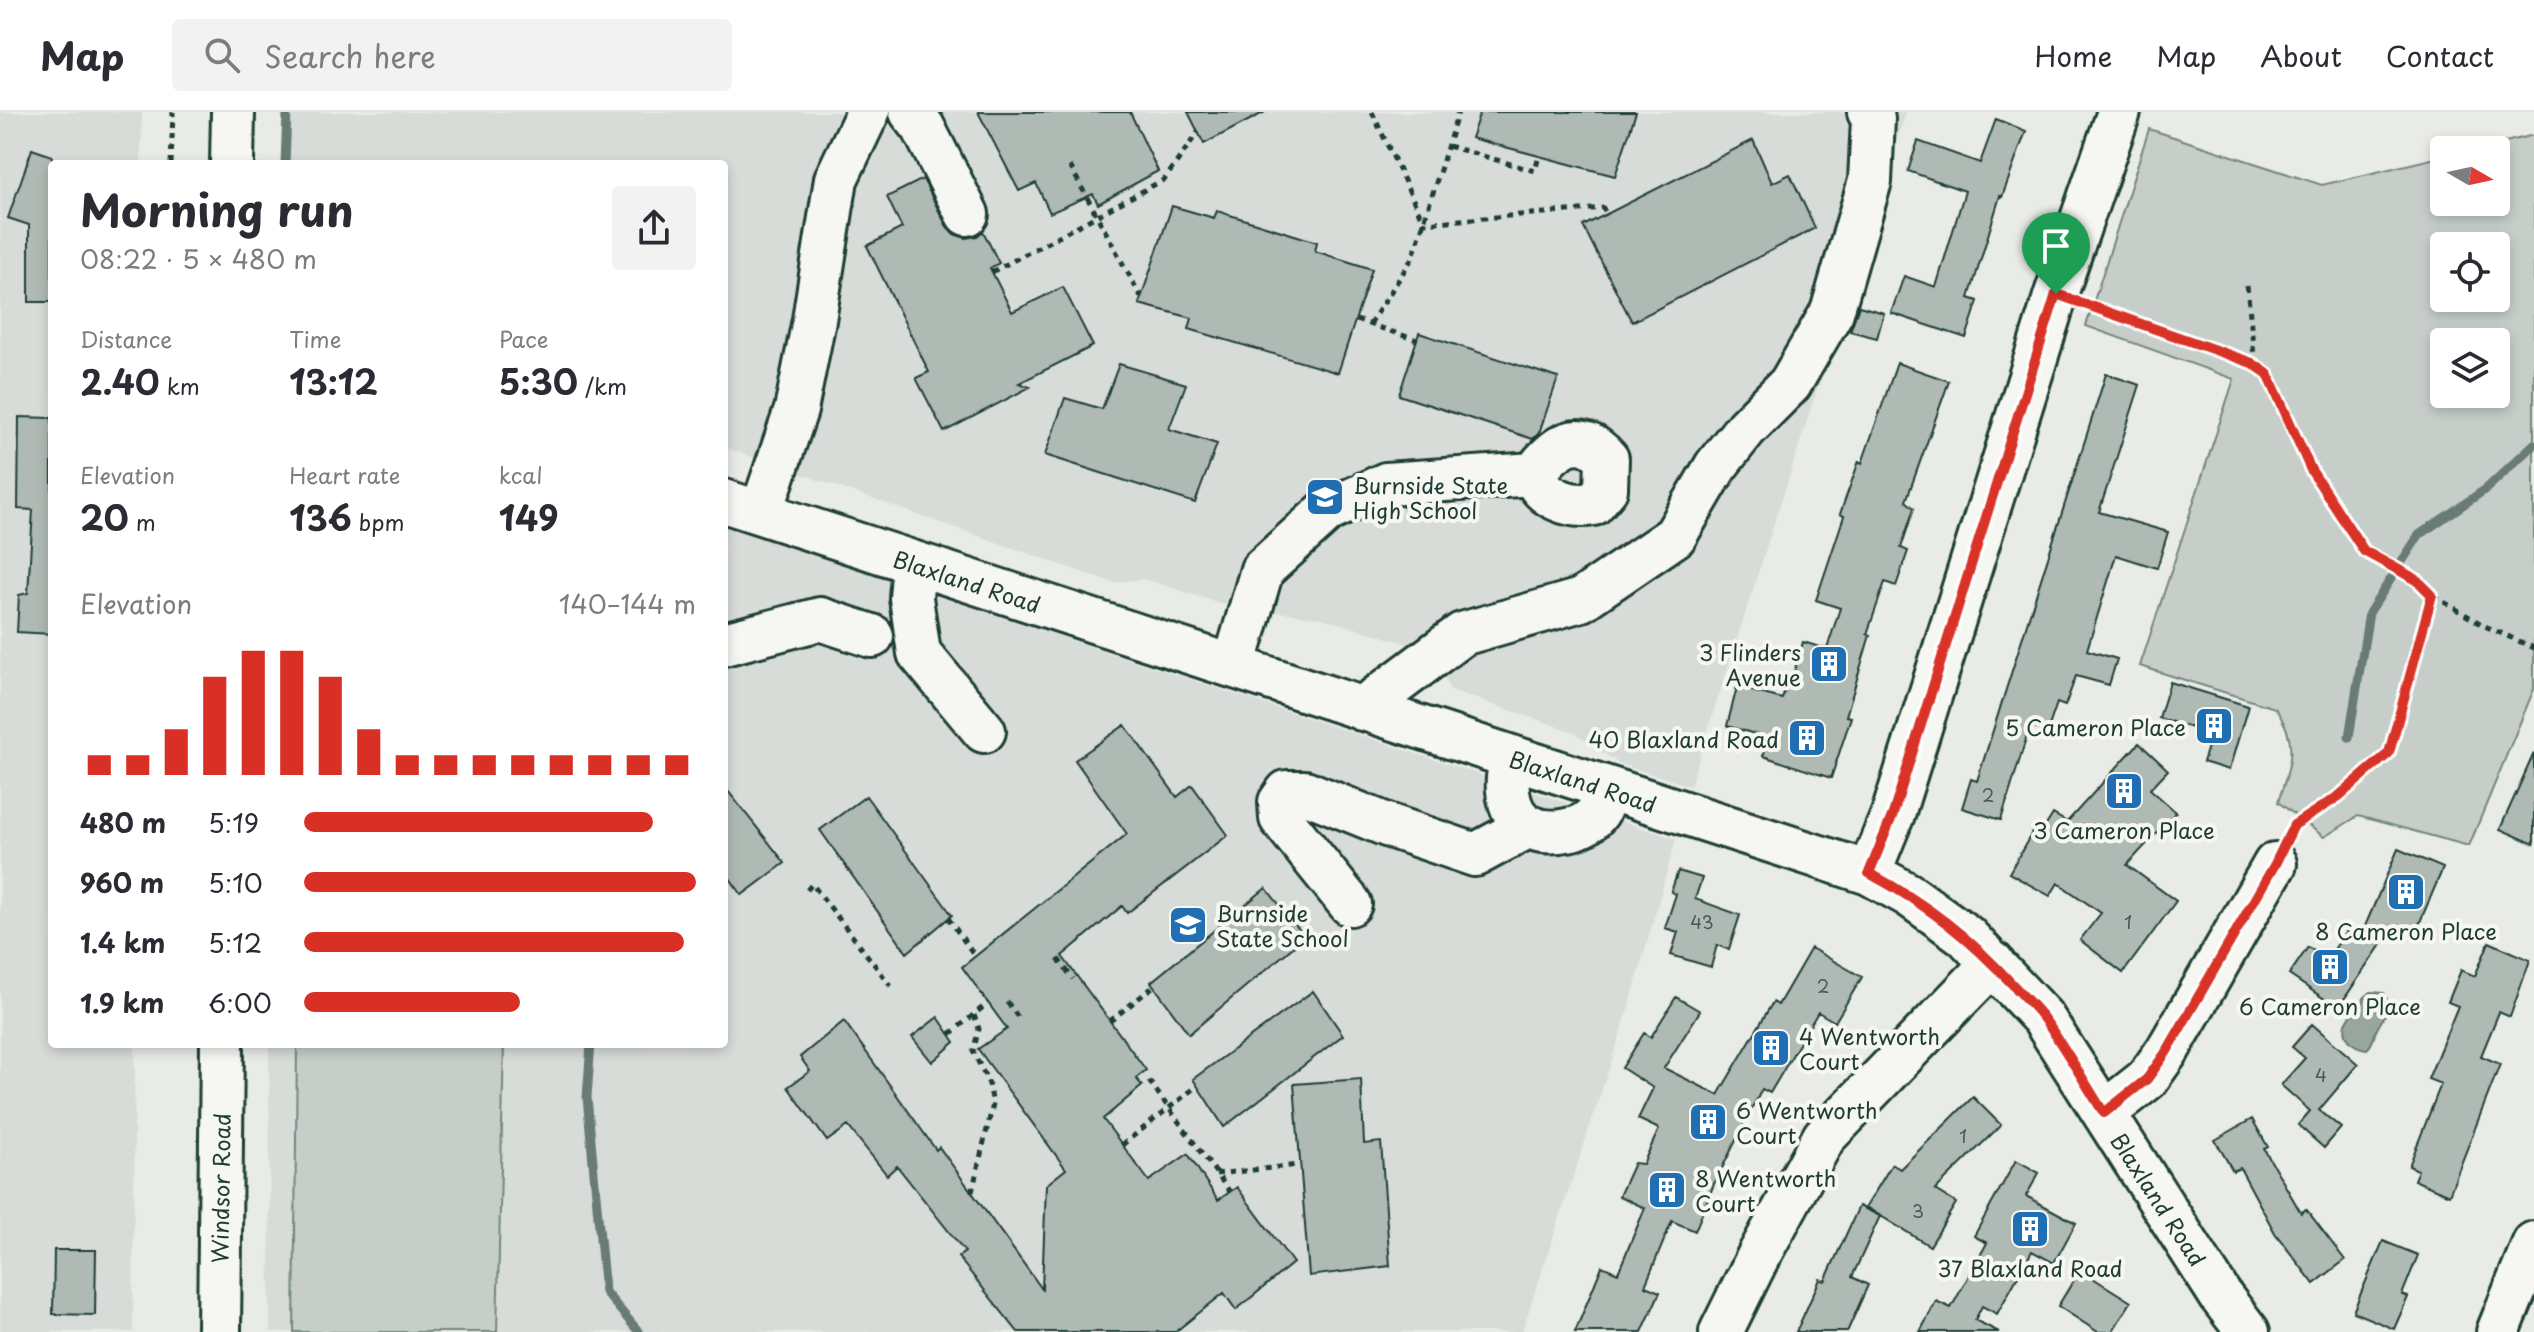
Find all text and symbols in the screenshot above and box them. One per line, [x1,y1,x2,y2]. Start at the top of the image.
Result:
search box [172,19,732,91]
text: Map [40,27,124,84]
icon: search [200,33,244,77]
text: Search here [264,33,436,78]
text: Home [2034,34,2112,77]
text: Map [2156,34,2216,77]
text: About [2260,34,2342,77]
text: Contact [2386,34,2494,77]
north arrow [2430,136,2510,216]
map controls [2430,136,2510,408]
text: Morning run [80,176,354,242]
button: share [612,186,696,270]
pin [2022,212,2090,294]
icon: arrive [2034,224,2078,268]
button: locate [2430,232,2510,312]
text: 08:22 · 5 × 480 m [80,239,317,278]
text: Distance [80,322,172,355]
text: Time [289,322,341,355]
text: Pace [499,322,548,355]
button: layers [2430,328,2510,408]
text: 2.40 [80,355,160,407]
text: 13:12 [289,355,378,407]
text: 5:30 [499,355,578,407]
text: km [160,369,200,402]
text: /km [578,369,627,402]
text: Elevation [80,458,175,491]
text: Heart rate [289,458,400,491]
text: kcal [499,458,543,491]
place label: Burnside State High School [1353,468,1508,526]
school or university icon: Burnside State High School [1304,476,1346,518]
text: 20 [80,491,129,543]
text: 136 [289,491,352,543]
text: 149 [499,491,558,543]
text: m [129,505,156,538]
text: bpm [352,505,405,538]
street label: Blaxland Road [889,542,1045,620]
text: Elevation [80,584,192,623]
text: 140–144 m [559,584,696,623]
place label: 3 Flinders Avenue [1699,635,1801,693]
building icon: 3 Flinders Avenue [1808,643,1850,685]
building icon: 5 Cameron Place [2193,705,2235,747]
place label: 5 Cameron Place [2005,710,2186,743]
building icon: 40 Blaxland Road [1786,717,1828,759]
place label: 40 Blaxland Road [1589,722,1779,755]
street label: Blaxland Road [1505,742,1661,820]
building icon: 3 Cameron Place [2103,770,2145,812]
house number: 2 [1982,781,1994,808]
text: 480 m [80,803,166,842]
text: 5:19 [208,803,259,842]
place label: 3 Cameron Place [2033,813,2215,846]
text: 960 m [80,863,164,902]
text: 5:10 [208,863,263,902]
building icon: 8 Cameron Place [2385,871,2427,913]
place label: Burnside State School [1216,896,1349,954]
school or university icon: Burnside State School [1167,904,1209,946]
house number: 43 [1690,908,1714,935]
house number: 1 [2124,908,2132,935]
place label: 8 Cameron Place [2315,914,2497,947]
text: 1.4 km [80,923,165,962]
text: 5:12 [208,923,262,962]
building icon: 6 Cameron Place [2309,946,2351,988]
house number: 2 [1817,972,1829,999]
text: 1.9 km [80,983,164,1022]
text: 6:00 [208,983,272,1022]
place label: 6 Cameron Place [2239,989,2421,1022]
place label: 4 Wentworth Court [1799,1019,1940,1077]
building icon: 4 Wentworth Court [1750,1027,1792,1069]
house number: 4 [2315,1061,2327,1088]
place label: 6 Wentworth Court [1736,1093,1878,1151]
building icon: 6 Wentworth Court [1687,1101,1729,1143]
street label: Windsor Road [202,1113,238,1263]
house number: 1 [1959,1122,1967,1149]
street label: Blaxland Road [2103,1126,2215,1272]
place label: 8 Wentworth Court [1695,1161,1836,1219]
building icon: 8 Wentworth Court [1646,1169,1688,1211]
house number: 3 [1912,1197,1924,1224]
building icon: 37 Blaxland Road [2009,1208,2051,1250]
place label: 37 Blaxland Road [1937,1251,2123,1284]

